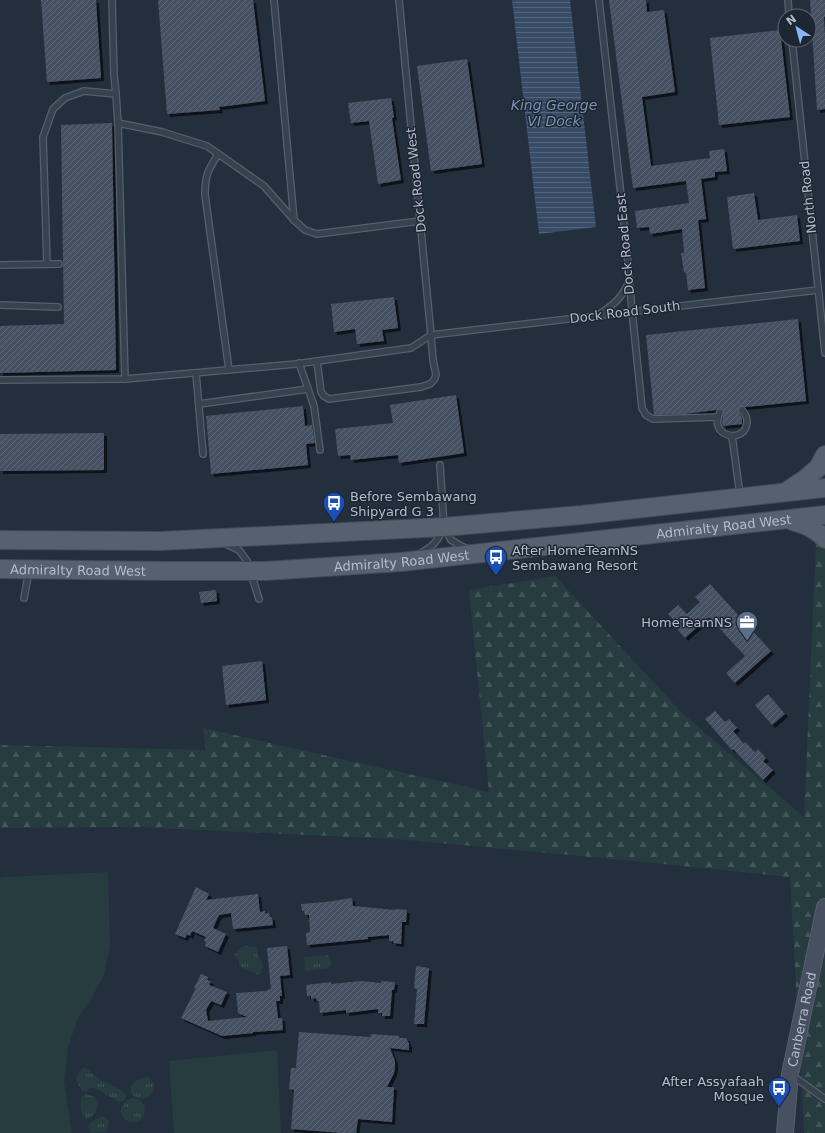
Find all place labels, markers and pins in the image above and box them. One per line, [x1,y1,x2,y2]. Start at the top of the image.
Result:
place label: Before Sembawang Shipyard G 3 [350,489,477,519]
bus stop icon: Before Sembawang Shipyard G 3 [321,490,347,523]
place label: After HomeTeamNS Sembawang Resort [512,543,638,573]
bus stop icon: After HomeTeamNS Sembawang Resort [483,544,509,577]
office icon: HomeTeamNS [734,609,760,642]
place label: HomeTeamNS [641,615,732,630]
place label: After Assyafaah Mosque [662,1074,764,1104]
bus stop icon: After Assyafaah Mosque [766,1075,792,1108]

